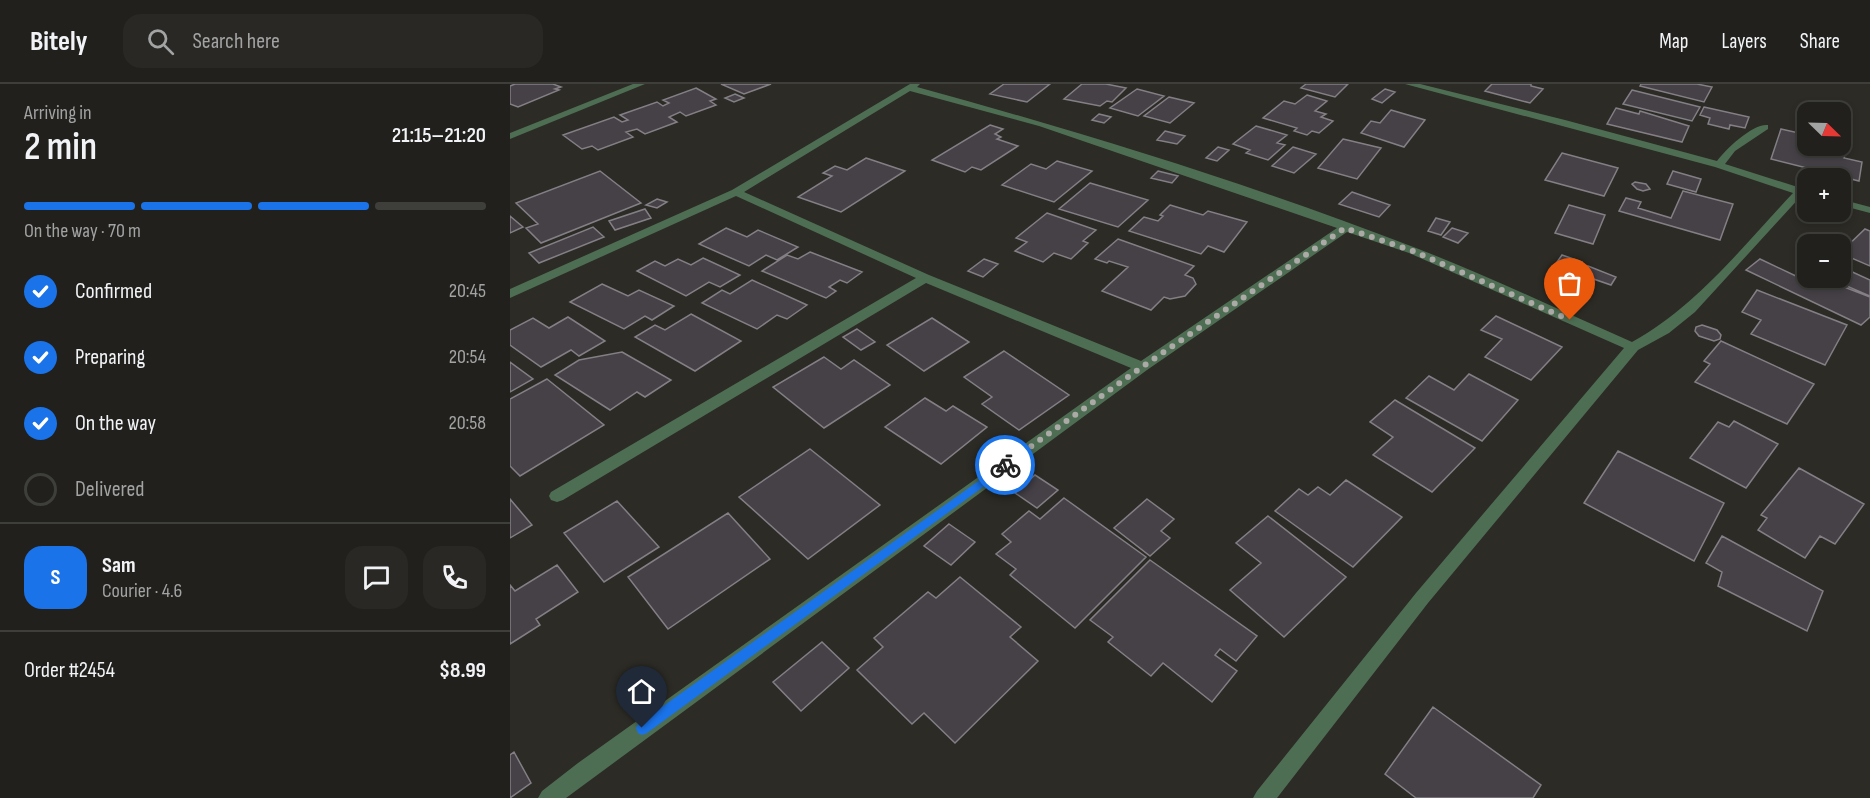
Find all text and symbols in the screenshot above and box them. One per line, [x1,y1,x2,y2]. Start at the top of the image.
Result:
search box [123,14,543,68]
text: Bitely [30,25,87,58]
icon: search [144,25,177,58]
text: Search here [192,28,280,55]
text: Map [1659,29,1688,54]
text: Layers [1721,29,1767,54]
text: Share [1800,29,1840,54]
text: Arriving in [24,101,92,125]
north arrow [1797,102,1851,156]
map controls [1797,102,1851,288]
text: 21:15–21:20 [392,122,486,149]
text: 2 min [24,124,97,171]
button: + [1797,168,1851,222]
text: On the way · 70 m [24,219,141,243]
button: − [1797,234,1851,288]
pin [1544,258,1595,320]
icon: bag [1553,267,1586,300]
icon: check [24,275,57,308]
text: Confirmed [75,278,152,305]
text: 20:45 [449,279,486,303]
icon: check [24,341,57,374]
text: Preparing [75,344,145,371]
text: 20:54 [449,345,486,369]
icon: check [24,407,57,440]
text: On the way [75,410,156,437]
text: 20:58 [449,411,486,435]
courier [975,435,1035,495]
icon: bike [989,449,1022,482]
text: Delivered [75,476,144,503]
button: chat [345,546,408,609]
button: phone [423,546,486,609]
text: Sam [102,552,136,579]
text: S [51,564,60,591]
text: Courier · 4.6 [102,579,182,603]
text: Order #2454 [24,657,115,684]
text: $8.99 [439,657,486,684]
pin [616,666,667,728]
icon: home [625,675,658,708]

